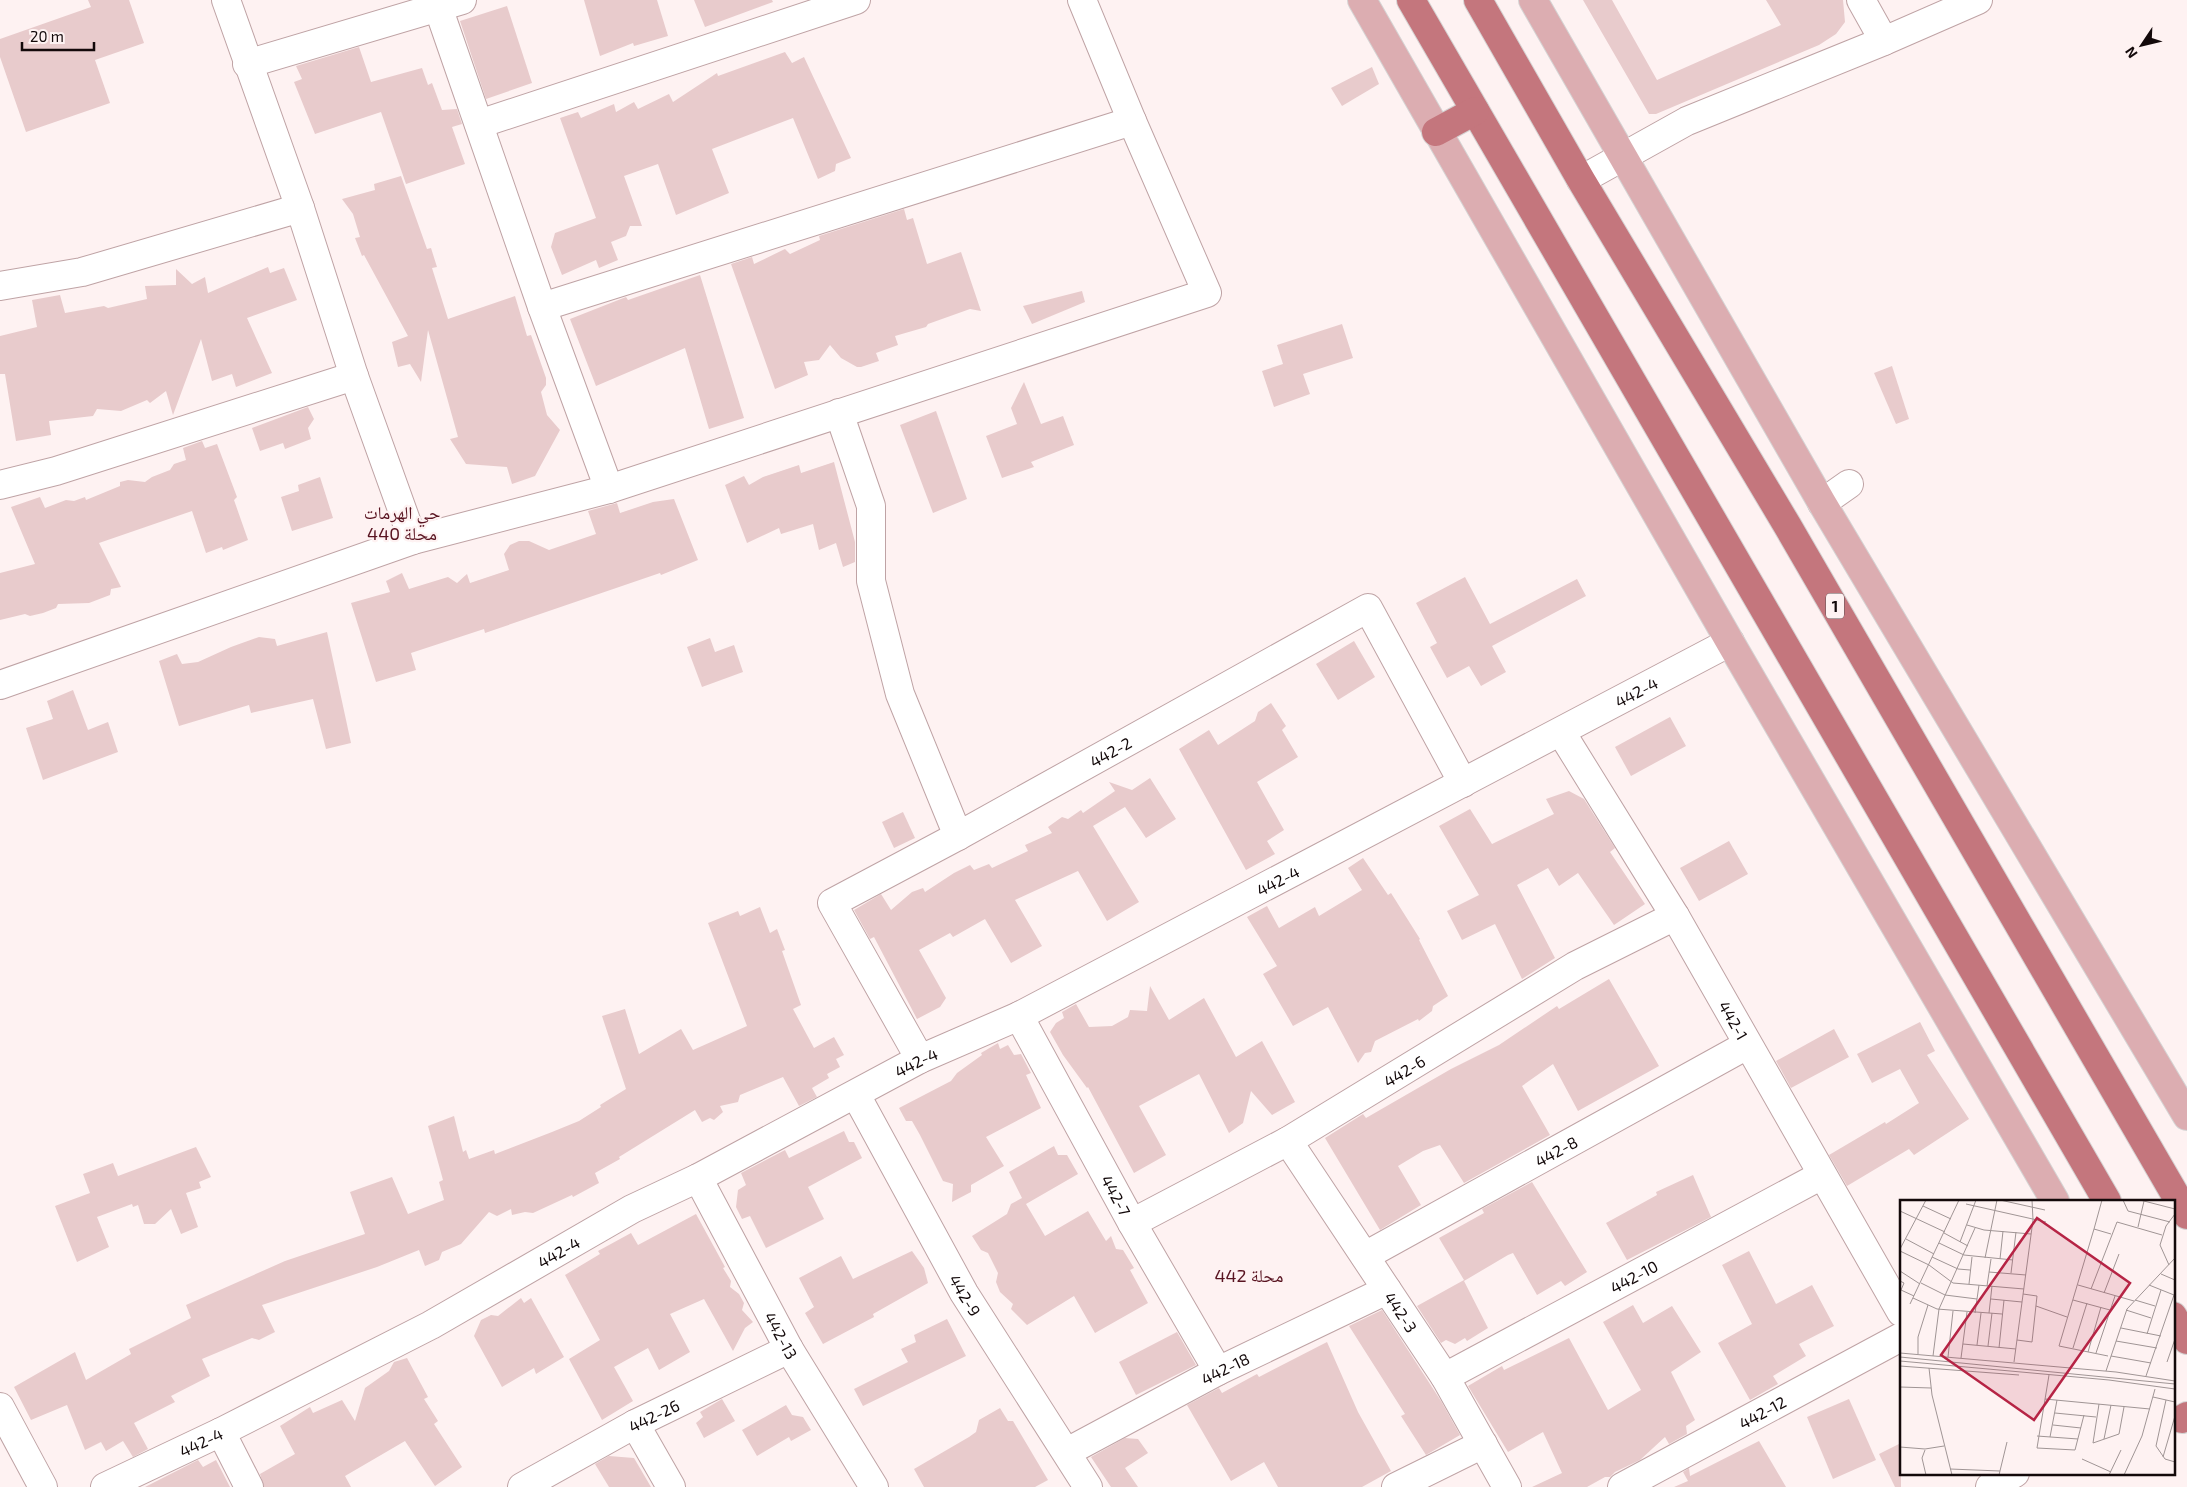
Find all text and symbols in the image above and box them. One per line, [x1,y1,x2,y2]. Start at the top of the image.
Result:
scale bar [22,20,95,52]
north arrow [2117,20,2167,70]
text: 20 m [30,27,64,45]
text: N [2121,44,2141,62]
district label: حي الهرمات محلة 440 [364,501,440,544]
road number: 1 [1826,594,1844,618]
street label: 442-4 [1611,672,1661,711]
street label: 442-2 [1086,732,1134,771]
street label: 442-4 [1253,861,1302,899]
street label: 442-1 [1716,997,1753,1043]
street label: 442-4 [891,1043,940,1081]
street label: 442-6 [1380,1050,1428,1090]
street label: 442-8 [1531,1131,1580,1170]
street label: 442-7 [1098,1171,1135,1219]
inset map [1900,1200,2174,1474]
street label: 442-4 [534,1232,583,1271]
street label: 442-10 [1606,1255,1661,1296]
district label: محلة 442 [1214,1264,1284,1286]
street label: 442-9 [946,1271,985,1319]
street label: 442-3 [1381,1288,1422,1336]
street label: 442-13 [761,1308,802,1362]
street label: 442-18 [1198,1348,1252,1388]
street label: 442-12 [1735,1391,1789,1432]
street label: 442-26 [625,1395,682,1435]
street label: 442-4 [176,1423,226,1460]

